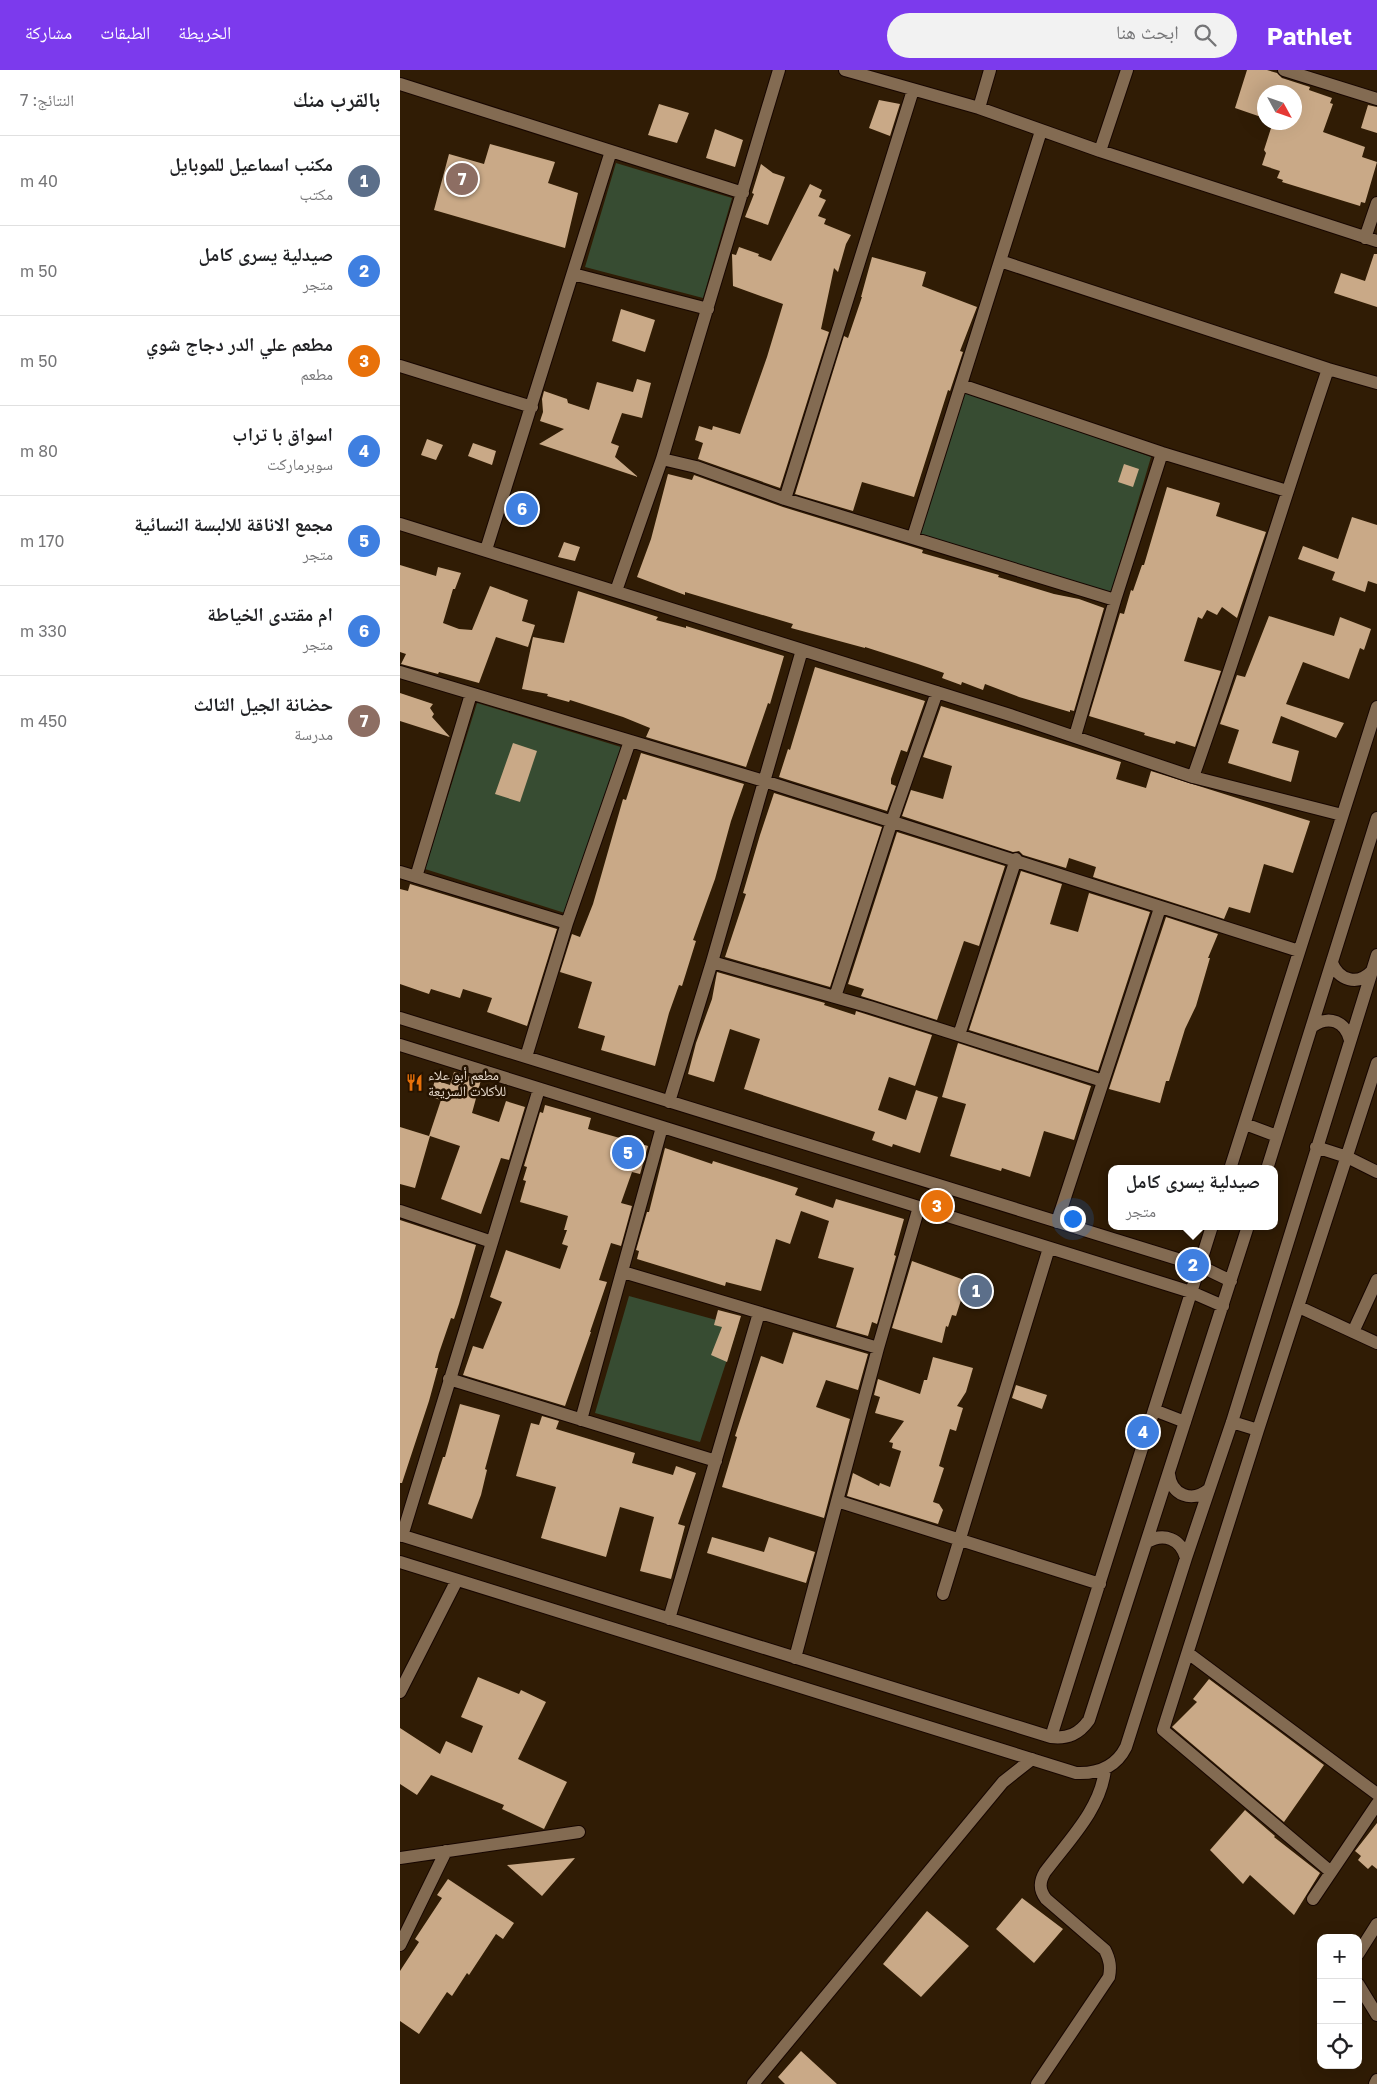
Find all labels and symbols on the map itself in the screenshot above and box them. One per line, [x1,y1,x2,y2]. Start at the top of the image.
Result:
north arrow [1257,85,1302,130]
pin: 7 [446,160,478,198]
pin: 6 [506,490,538,528]
place label: مطعم أبو علاء للأكلات السريعة [428,1066,506,1100]
restaurant icon: مطعم أبو علاء للأكلات السريعة [404,1072,424,1092]
pin: 5 [612,1134,644,1172]
pin: 3 [921,1187,953,1225]
your location [1060,1206,1086,1232]
pin: 2 [1177,1246,1209,1284]
pin: 1 [960,1272,992,1310]
pin: 4 [1127,1413,1159,1451]

